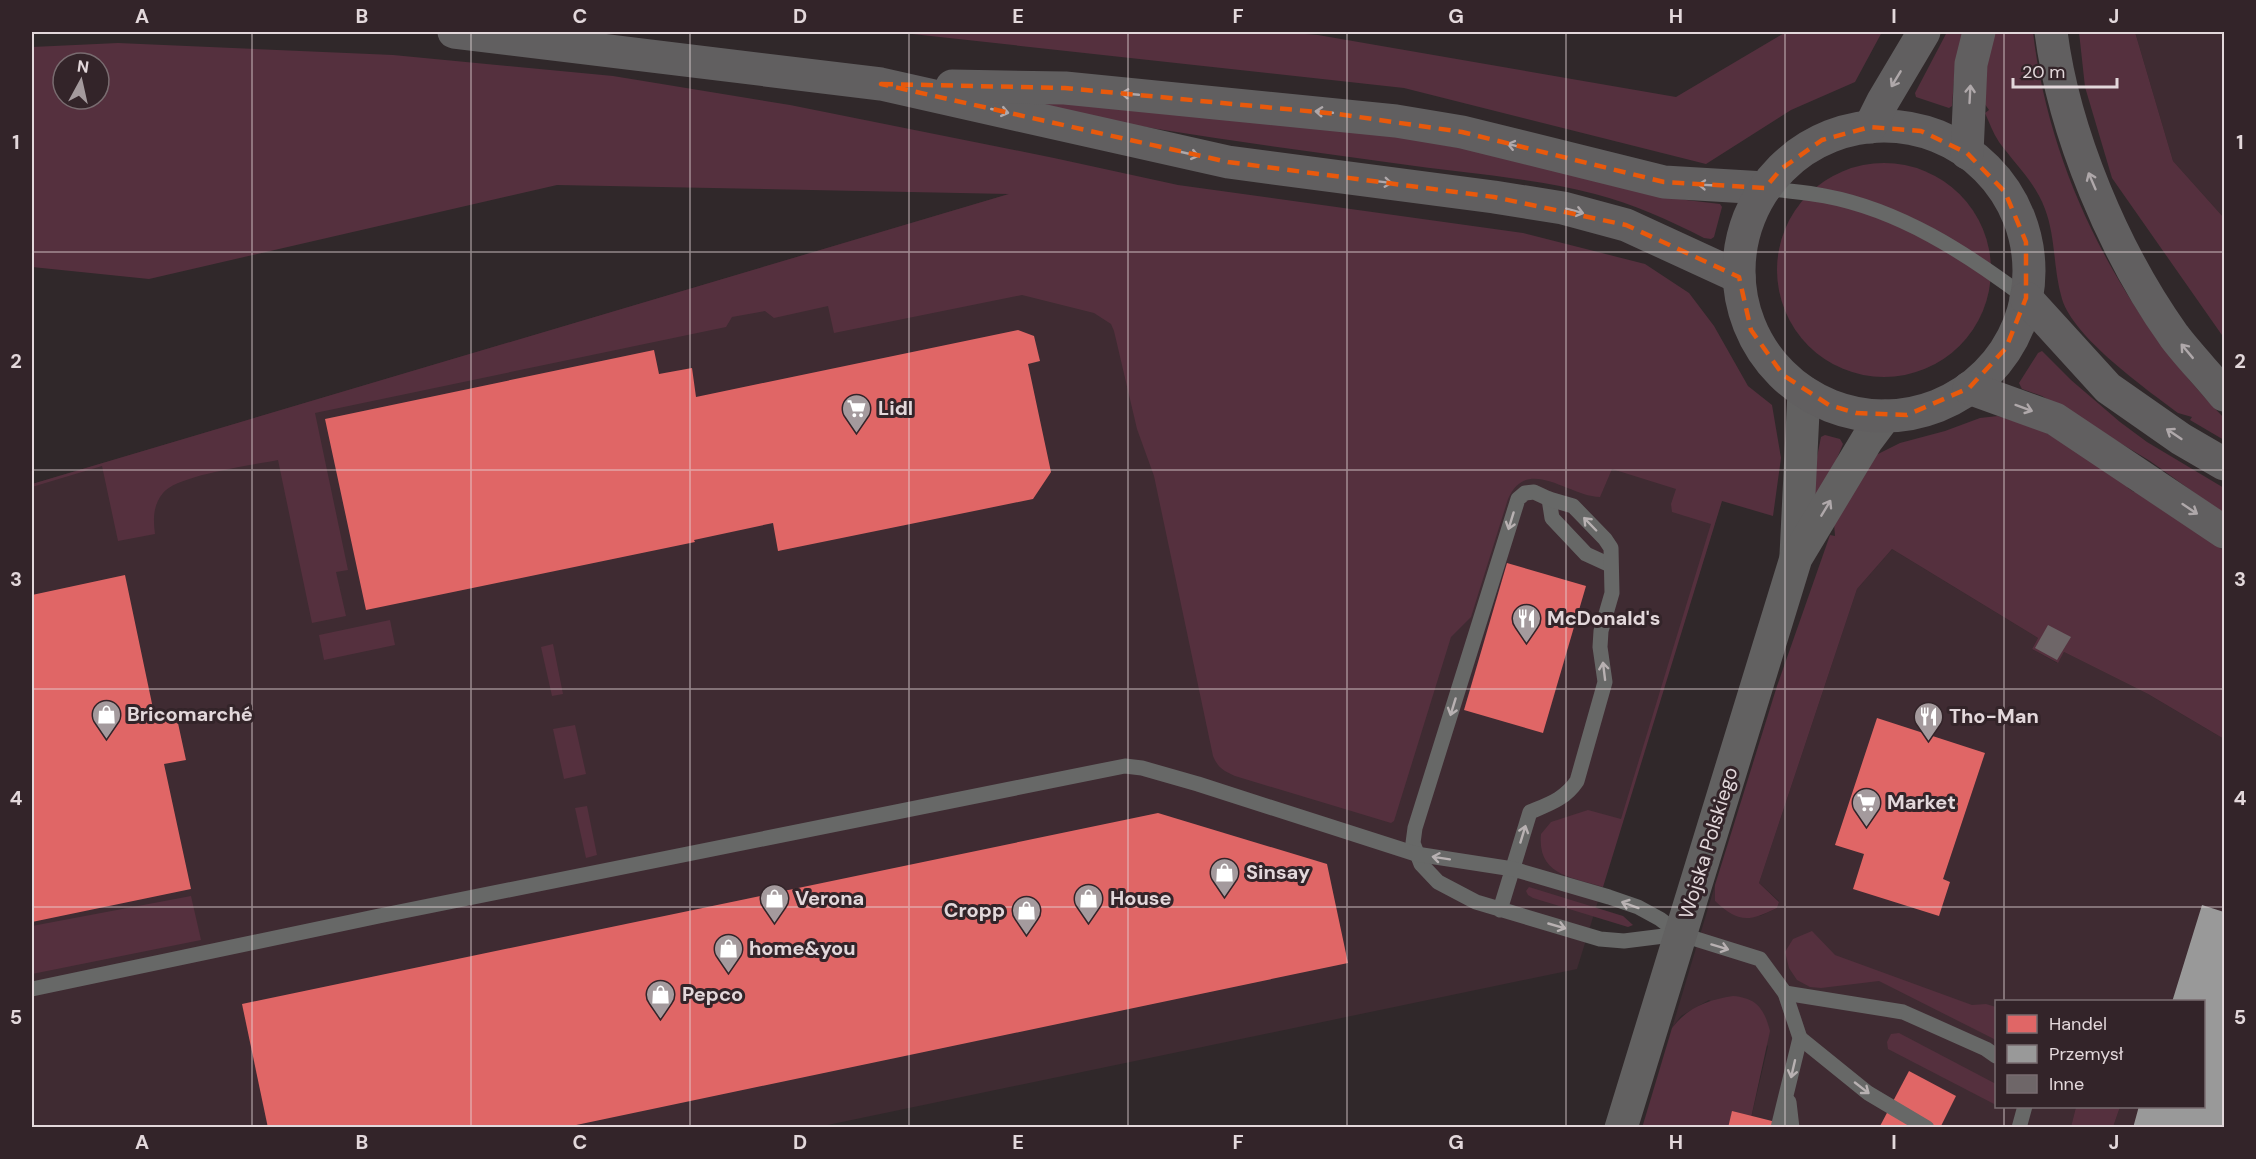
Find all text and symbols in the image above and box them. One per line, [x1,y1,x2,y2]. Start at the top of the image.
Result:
text: A [135,3,149,29]
text: B [356,3,368,29]
text: C [573,3,587,29]
text: D [793,3,807,29]
text: E [1012,3,1024,29]
text: F [1232,3,1244,29]
text: G [1448,3,1464,29]
text: H [1669,3,1683,29]
text: I [1891,3,1897,29]
text: J [2109,3,2119,29]
north arrow [51,51,111,111]
scale bar [2013,51,2116,89]
text: N [76,55,90,78]
text: 20 m [2022,60,2065,84]
one-way arrow [1889,70,1901,87]
one-way arrow [1964,85,1975,105]
one-way arrow [1121,88,1141,99]
one-way arrow [989,106,1009,117]
one-way arrow [1315,106,1335,117]
text: 1 [12,129,20,155]
text: 1 [2236,129,2244,155]
one-way arrow [1507,139,1526,151]
one-way arrow [1180,148,1199,160]
one-way arrow [2086,172,2097,191]
one-way arrow [1372,177,1392,188]
one-way arrow [1697,179,1717,190]
one-way arrow [1565,206,1584,218]
one-way arrow [2180,343,2193,359]
text: 2 [10,348,22,374]
text: 2 [2234,348,2246,374]
supermarket icon: Lidl [841,392,873,434]
place label: Lidl [878,395,913,421]
one-way arrow [2014,404,2033,415]
one-way arrow [2167,428,2183,440]
one-way arrow [1821,500,1833,517]
one-way arrow [2181,503,2198,515]
one-way arrow [1505,511,1516,530]
one-way arrow [1583,516,1598,531]
text: 3 [10,566,22,592]
text: 3 [2234,566,2246,592]
restaurant icon: McDonald's [1510,602,1542,644]
place label: McDonald's [1547,605,1660,631]
one-way arrow [1598,662,1609,682]
one-way arrow [1447,697,1458,716]
shop icon: Bricomarché [90,698,122,740]
restaurant icon: Tho-Man [1912,700,1944,742]
place label: Bricomarché [127,701,253,727]
place label: Tho-Man [1949,703,2039,729]
street label: Wojska Polskiego [1673,764,1743,922]
text: 4 [10,785,23,811]
text: 4 [2234,785,2247,811]
supermarket icon: Market [1850,786,1882,828]
place label: Market [1887,789,1956,815]
one-way arrow [1518,825,1529,844]
one-way arrow [1432,852,1451,863]
shop icon: Sinsay [1209,856,1241,898]
place label: Sinsay [1246,859,1310,885]
shop icon: Verona [758,882,790,924]
shop icon: House [1073,882,1105,924]
place label: Verona [795,885,864,911]
place label: House [1110,885,1171,911]
shop icon: Cropp [1010,894,1042,936]
place label: Cropp [944,897,1005,923]
one-way arrow [1621,898,1640,909]
one-way arrow [1547,921,1566,932]
shop icon: home&you [712,932,744,974]
place label: home&you [749,935,856,961]
one-way arrow [1710,942,1729,953]
shop icon: Pepco [645,978,677,1020]
place label: Pepco [682,981,743,1007]
legend [1995,1000,2205,1108]
text: 5 [10,1004,22,1030]
text: 5 [2234,1004,2246,1030]
text: Handel [2049,1012,2107,1036]
text: Przemysł [2049,1042,2124,1066]
one-way arrow [1787,1060,1799,1079]
text: Inne [2049,1072,2084,1096]
one-way arrow [1854,1081,1870,1094]
text: A [135,1129,149,1155]
text: B [356,1129,368,1155]
text: C [573,1129,587,1155]
text: D [793,1129,807,1155]
text: E [1012,1129,1024,1155]
text: F [1232,1129,1244,1155]
text: G [1448,1129,1464,1155]
text: H [1669,1129,1683,1155]
text: I [1891,1129,1897,1155]
text: J [2109,1129,2119,1155]

